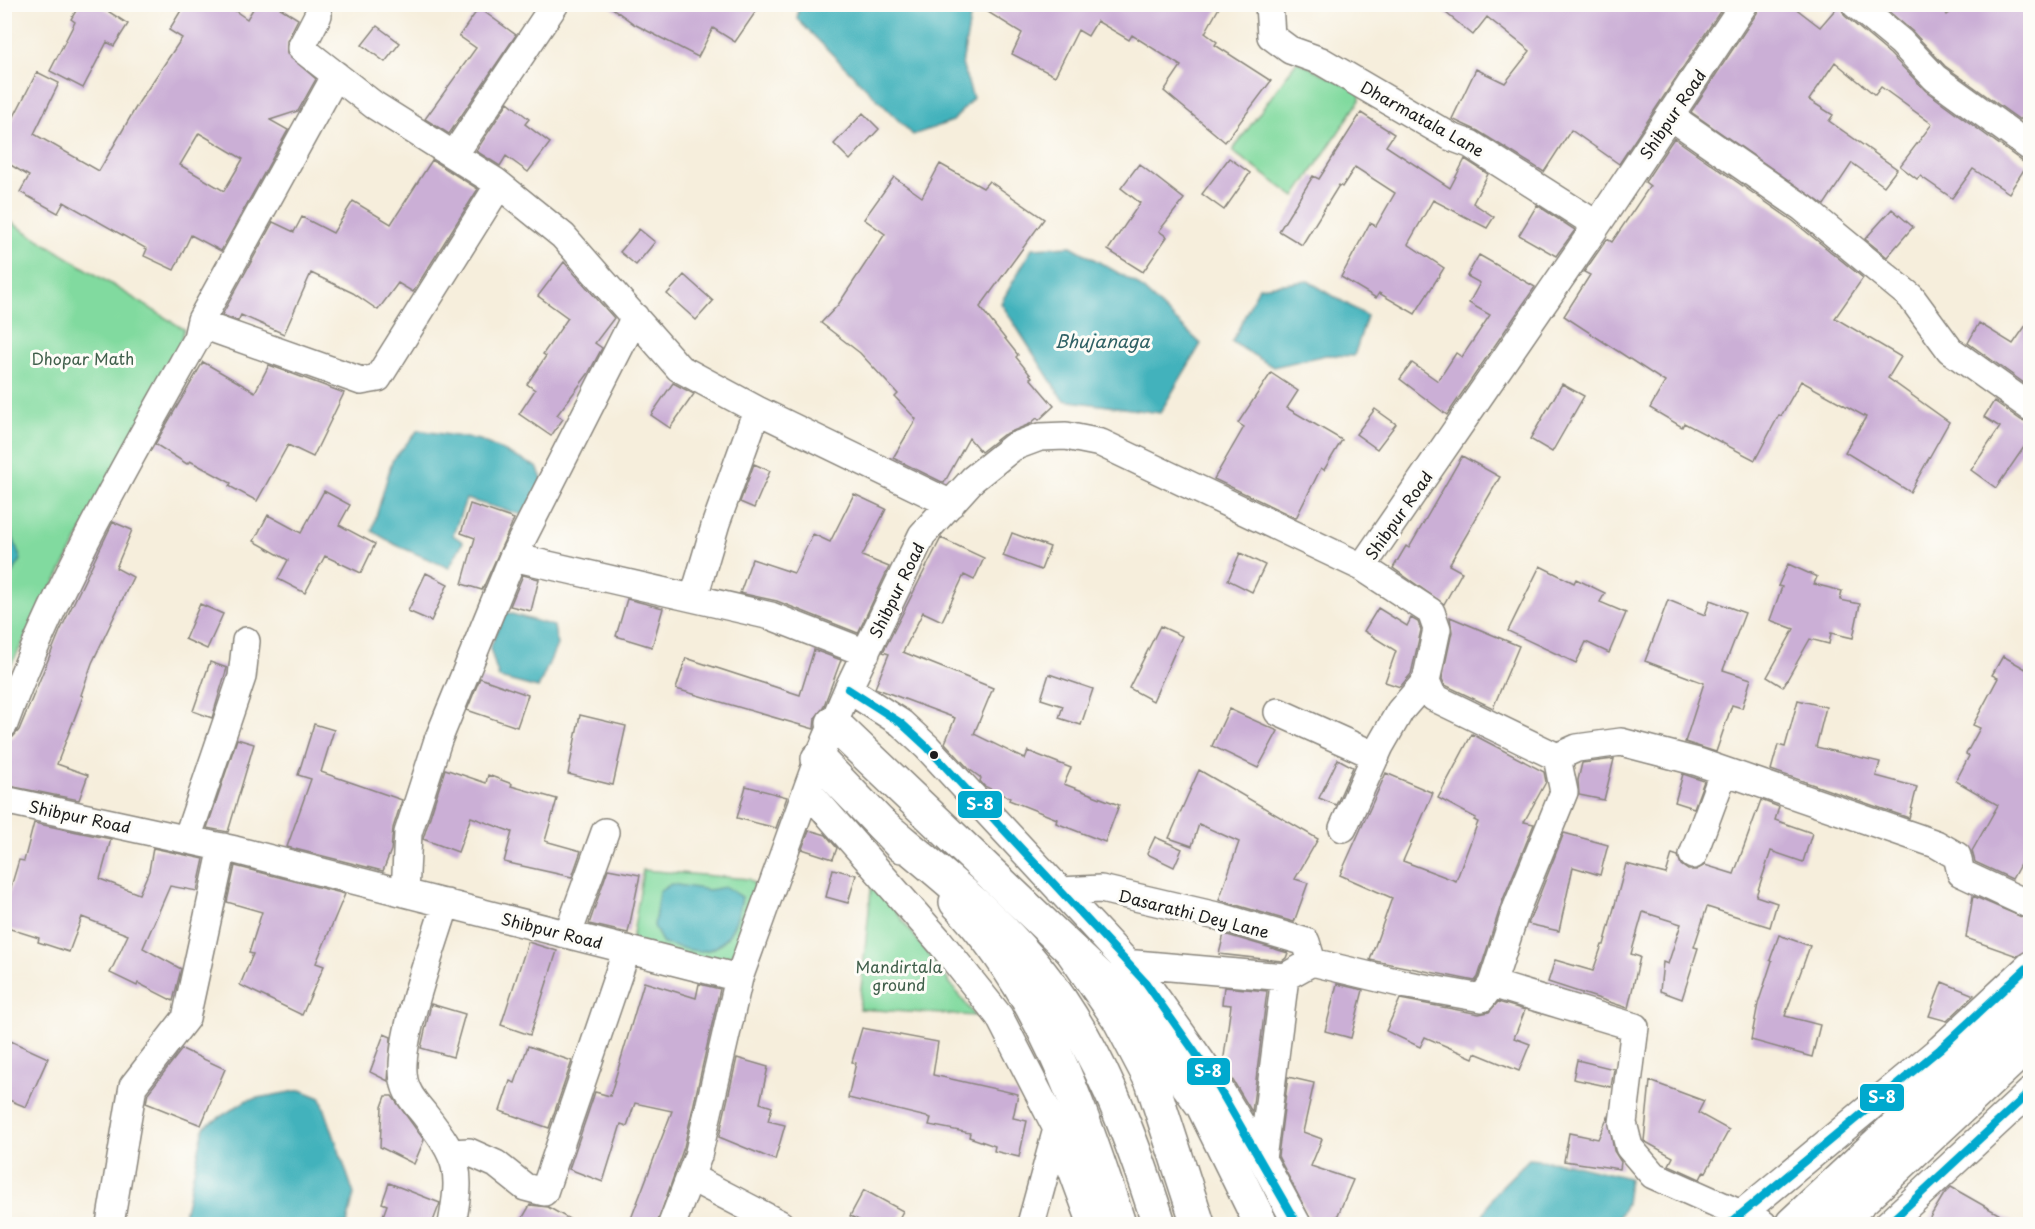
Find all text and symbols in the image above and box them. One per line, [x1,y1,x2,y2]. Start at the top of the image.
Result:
street label: Shibpur Road [1633,64,1711,164]
street label: Dharmatala Lane [1357,74,1489,162]
water label: Bhujanaga [1054,327,1150,354]
park label: Dhopar Math [32,346,134,370]
street label: Shibpur Road [1358,466,1438,564]
street label: Shibpur Road [862,538,930,642]
unlabelled marker [928,749,940,761]
line badge: S-8 [957,790,1003,819]
text: S-8 [966,791,994,815]
street label: Shibpur Road [27,793,133,839]
street label: Dasarathi Dey Lane [1116,883,1272,943]
street label: Shibpur Road [499,906,605,954]
park label: Mandirtala ground [855,954,943,996]
line badge: S-8 [1186,1057,1231,1086]
text: S-8 [1194,1058,1222,1082]
line badge: S-8 [1859,1083,1905,1112]
text: S-8 [1868,1084,1896,1108]

